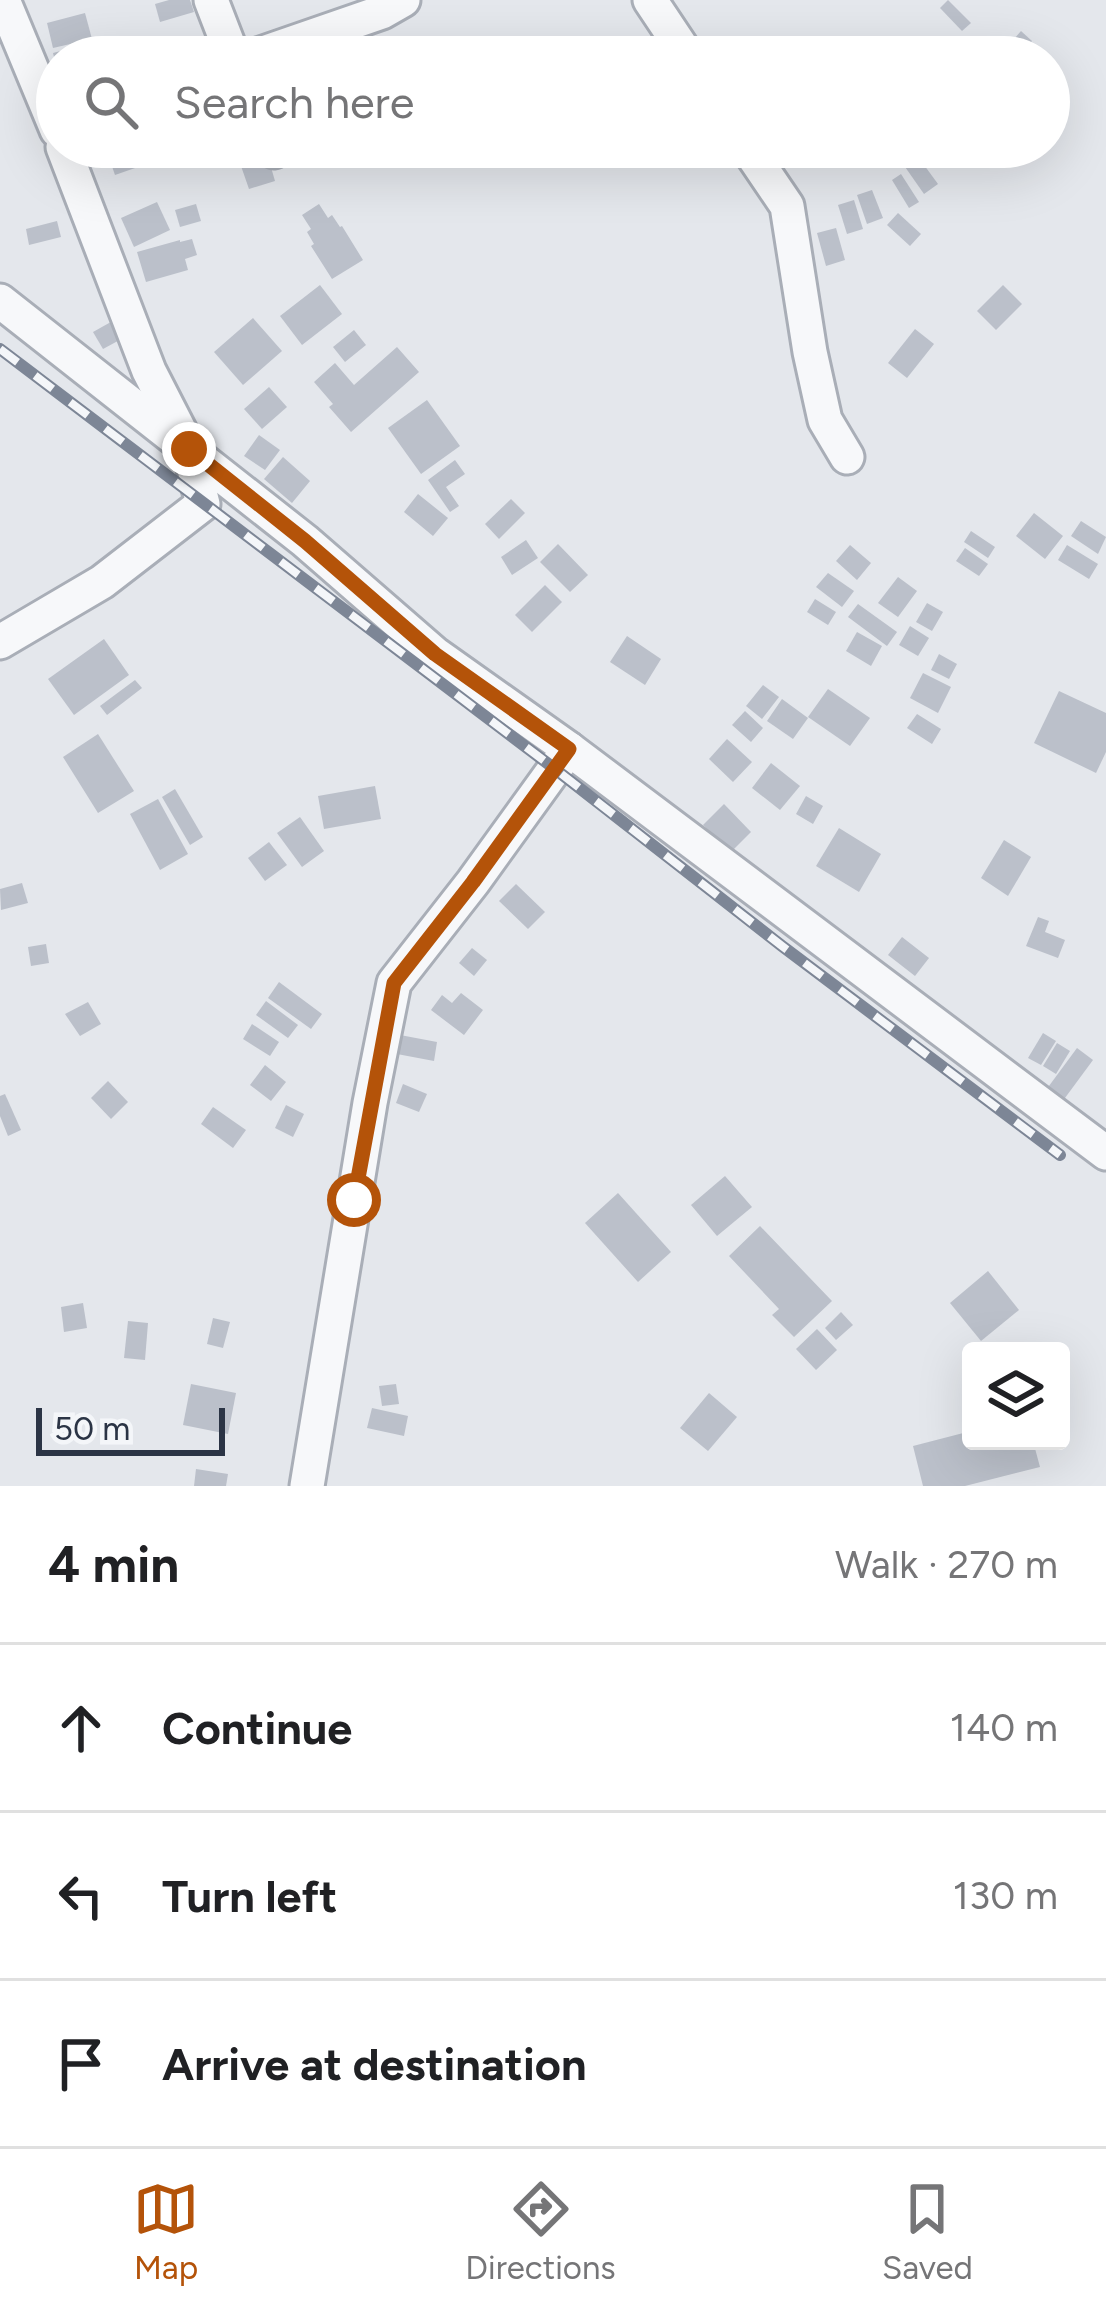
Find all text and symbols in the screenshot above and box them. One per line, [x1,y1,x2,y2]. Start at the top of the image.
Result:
search box [36,36,1070,168]
icon: search [78,69,144,135]
text: Search here [174,75,414,129]
route end [162,422,216,476]
route start [327,1173,381,1227]
map controls [962,1342,1070,1450]
button: layers [962,1342,1070,1450]
scale bar [36,1402,225,1455]
text: 50 m [54,1409,130,1448]
text: 4 min [48,1534,179,1595]
text: Walk · 270 m [835,1541,1058,1588]
icon: ahead [48,1695,114,1761]
text: Continue [162,1701,352,1755]
text: 140 m [950,1704,1058,1751]
icon: left [48,1863,114,1929]
text: Turn left [162,1869,337,1923]
text: 130 m [953,1872,1058,1919]
icon: arrive [48,2031,114,2097]
text: Arrive at destination [162,2037,586,2091]
tab: Map [133,2176,199,2287]
tab: Directions [465,2176,616,2287]
tab: Saved [882,2176,973,2287]

